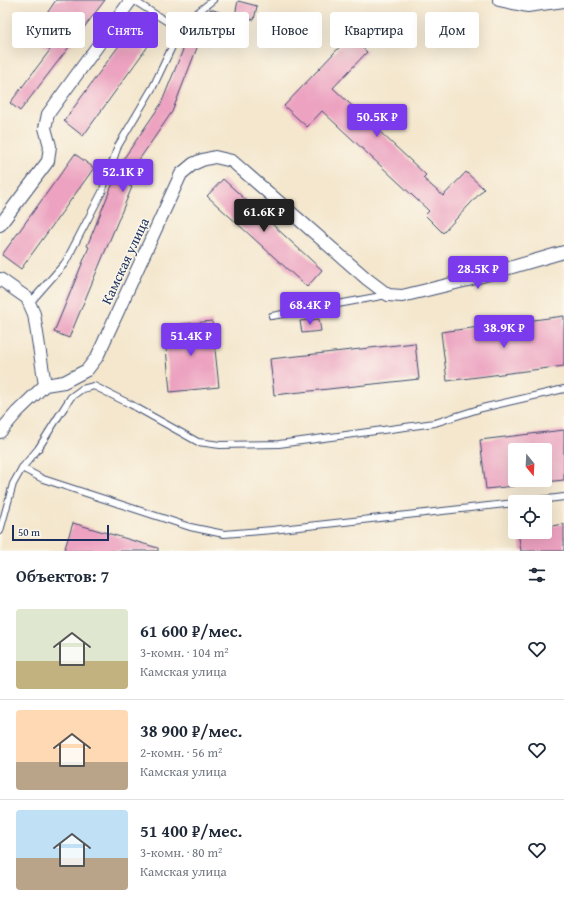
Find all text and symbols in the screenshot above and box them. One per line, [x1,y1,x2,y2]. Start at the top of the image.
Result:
chip: Купить [12,12,85,48]
chip: Снять [93,12,158,48]
chip: Фильтры [166,12,249,48]
chip: Новое [257,12,322,48]
chip: Квартира [330,12,417,48]
chip: Дом [425,12,479,48]
pin: 50.5K ₽ [340,104,414,138]
text: 50.5K ₽ [356,107,398,126]
pin: 52.1K ₽ [86,159,160,193]
text: 52.1K ₽ [102,162,144,181]
pin: 61.6K ₽ [227,199,301,233]
text: 61.6K ₽ [243,202,285,221]
street label: Камская улица [96,214,154,308]
pin: 28.5K ₽ [441,256,515,290]
text: 28.5K ₽ [457,259,499,278]
pin: 68.4K ₽ [273,292,347,326]
text: 68.4K ₽ [289,295,331,314]
pin: 38.9K ₽ [467,315,541,349]
text: 38.9K ₽ [483,318,525,337]
pin: 51.4K ₽ [154,323,228,357]
text: 51.4K ₽ [170,326,212,345]
north arrow [508,443,552,487]
map controls [508,443,552,539]
button: locate [508,495,552,539]
scale bar [12,523,109,542]
text: 50 m [18,524,40,540]
text: Объектов: 7 [16,563,109,588]
icon: filters [526,564,548,586]
text: 61 600 ₽/мес. [140,618,242,643]
icon: home [48,625,96,673]
icon: heart [526,638,548,660]
text: 3-комн. · 104 m² [140,643,229,662]
text: Камская улица [140,662,227,681]
text: 38 900 ₽/мес. [140,718,242,743]
icon: home [48,726,96,774]
icon: heart [526,739,548,761]
text: 2-комн. · 56 m² [140,743,222,762]
text: Камская улица [140,762,227,781]
text: 51 400 ₽/мес. [140,818,242,843]
icon: home [48,826,96,874]
icon: heart [526,839,548,861]
text: 3-комн. · 80 m² [140,843,222,862]
text: Камская улица [140,862,227,881]

